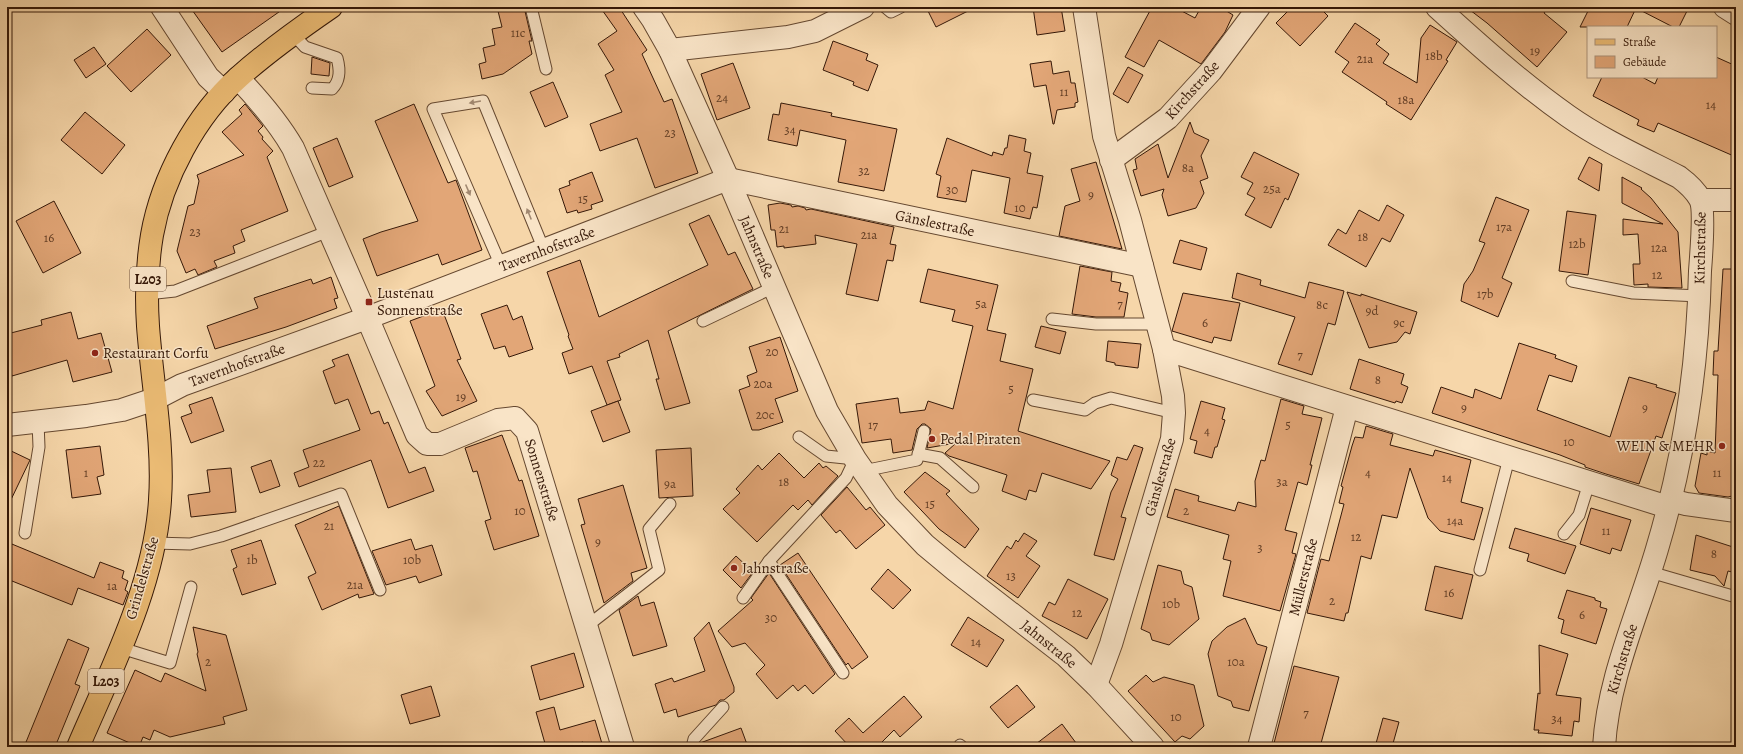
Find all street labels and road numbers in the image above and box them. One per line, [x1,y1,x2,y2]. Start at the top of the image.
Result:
street label: Kirchstraße [1160,56,1224,124]
street label: Gänslestraße [893,205,977,241]
street label: Kirchstraße [1689,211,1711,285]
street label: Jahnstraße [735,212,779,282]
street label: Tavernhofstraße [496,221,598,276]
road number: L203 [130,267,166,291]
street label: Tavernhofstraße [186,338,288,392]
street label: Gänslestraße [1139,435,1181,519]
street label: Sonnenstraße [520,436,564,524]
street label: Grindelstraße [121,534,163,622]
street label: Müllerstraße [1284,536,1322,618]
street label: Jahnstraße [1017,615,1081,673]
street label: Kirchstraße [1602,621,1642,697]
road number: L203 [88,669,124,693]

